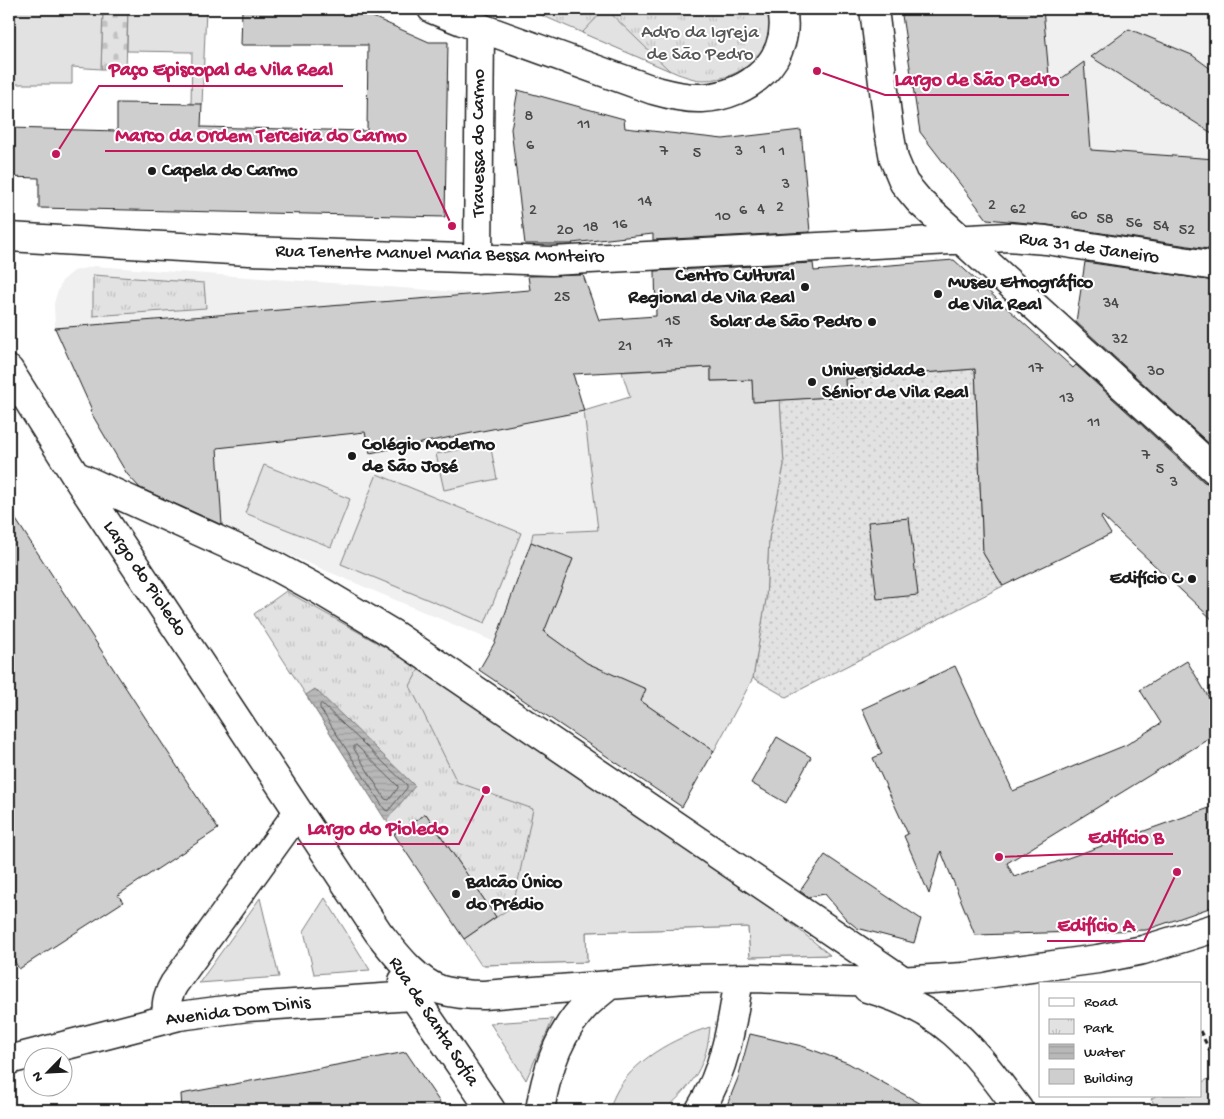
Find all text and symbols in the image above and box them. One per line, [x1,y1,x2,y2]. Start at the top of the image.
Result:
park label: Adro da Igreja de São Pedro [641,22,760,67]
callout: Paço Episcopal de Vila Real [99,51,343,86]
text: Paço Episcopal de Vila Real [108,60,334,83]
callout: Largo de São Pedro [885,60,1069,95]
street label: Travessa do Carmo [468,69,491,218]
text: Largo de São Pedro [895,70,1060,93]
house number: 8 [525,108,534,127]
callout: Marco da Ordem Terceira do Carmo [105,116,417,151]
house number: 11 [577,116,590,135]
text: Marco da Ordem Terceira do Carmo [115,126,407,149]
house number: 6 [526,137,535,156]
house number: 1 [759,141,766,160]
house number: 7 [659,143,669,162]
house number: 3 [734,143,743,162]
house number: 1 [778,143,785,162]
house number: 5 [693,145,701,164]
place label: Capela do Carmo [161,160,298,183]
marker: Capela do Carmo [146,165,158,177]
house number: 3 [781,176,790,195]
house number: 14 [637,193,652,212]
house number: 2 [988,197,996,216]
house number: 2 [776,199,784,218]
house number: 4 [757,201,765,220]
house number: 62 [1010,201,1026,220]
house number: 2 [529,202,537,221]
house number: 6 [739,202,748,221]
house number: 60 [1070,207,1088,226]
house number: 10 [714,208,731,227]
house number: 58 [1096,211,1114,230]
house number: 56 [1126,215,1143,234]
house number: 16 [612,216,628,235]
house number: 54 [1153,218,1169,237]
house number: 18 [582,219,599,238]
house number: 20 [557,222,573,241]
house number: 52 [1179,222,1195,241]
street label: Rua 31 de Janeiro [1017,228,1161,270]
street label: Rua Tenente Manuel Maria Bessa Monteiro [275,241,605,269]
place label: Centro Cultural Regional de Vila Real [627,265,795,310]
place label: Museu Etnográfico de Vila Real [948,272,1093,317]
marker: Centro Cultural Regional de Vila Real [799,281,811,293]
marker: Museu Etnográfico de Vila Real [932,288,944,300]
house number: 25 [554,289,570,308]
house number: 34 [1102,295,1119,314]
place label: Solar de São Pedro [710,311,862,334]
house number: 15 [665,313,680,332]
marker: Solar de São Pedro [866,316,878,328]
house number: 32 [1111,331,1128,350]
house number: 17 [657,335,673,354]
house number: 21 [618,338,632,357]
place label: Universidade Sénior de Vila Real [822,360,969,405]
house number: 17 [1028,360,1044,379]
house number: 30 [1146,363,1165,382]
marker: Universidade Sénior de Vila Real [806,376,818,388]
house number: 13 [1059,390,1074,409]
house number: 11 [1087,414,1100,433]
place label: Colégio Moderno de São José [361,434,495,479]
house number: 7 [1141,447,1151,466]
marker: Colégio Moderno de São José [346,450,358,462]
house number: 5 [1156,461,1164,480]
house number: 3 [1169,474,1178,493]
street label: Largo do Pioledo [97,517,191,641]
place label: Edifício C [1110,568,1184,591]
marker: Edifício C [1186,573,1198,585]
callout: Largo do Pioledo [297,809,459,844]
text: Largo do Pioledo [307,819,449,842]
callout: Edifício B [1078,819,1173,854]
text: Edifício B [1088,828,1164,851]
place label: Balcão Único do Prédio [465,872,562,917]
marker: Balcão Único do Prédio [450,888,462,900]
callout: Edifício A [1047,906,1144,941]
text: Edifício A [1057,916,1137,939]
street label: Rua de Santa Sofia [383,953,484,1092]
legend [1039,982,1202,1096]
street label: Avenida Dom Dinis [164,992,313,1032]
text: Road [1084,994,1118,1012]
text: Park [1083,1020,1114,1038]
text: Water [1084,1044,1126,1062]
north arrow [22,1046,72,1096]
text: N [29,1069,48,1084]
text: Building [1083,1070,1133,1088]

